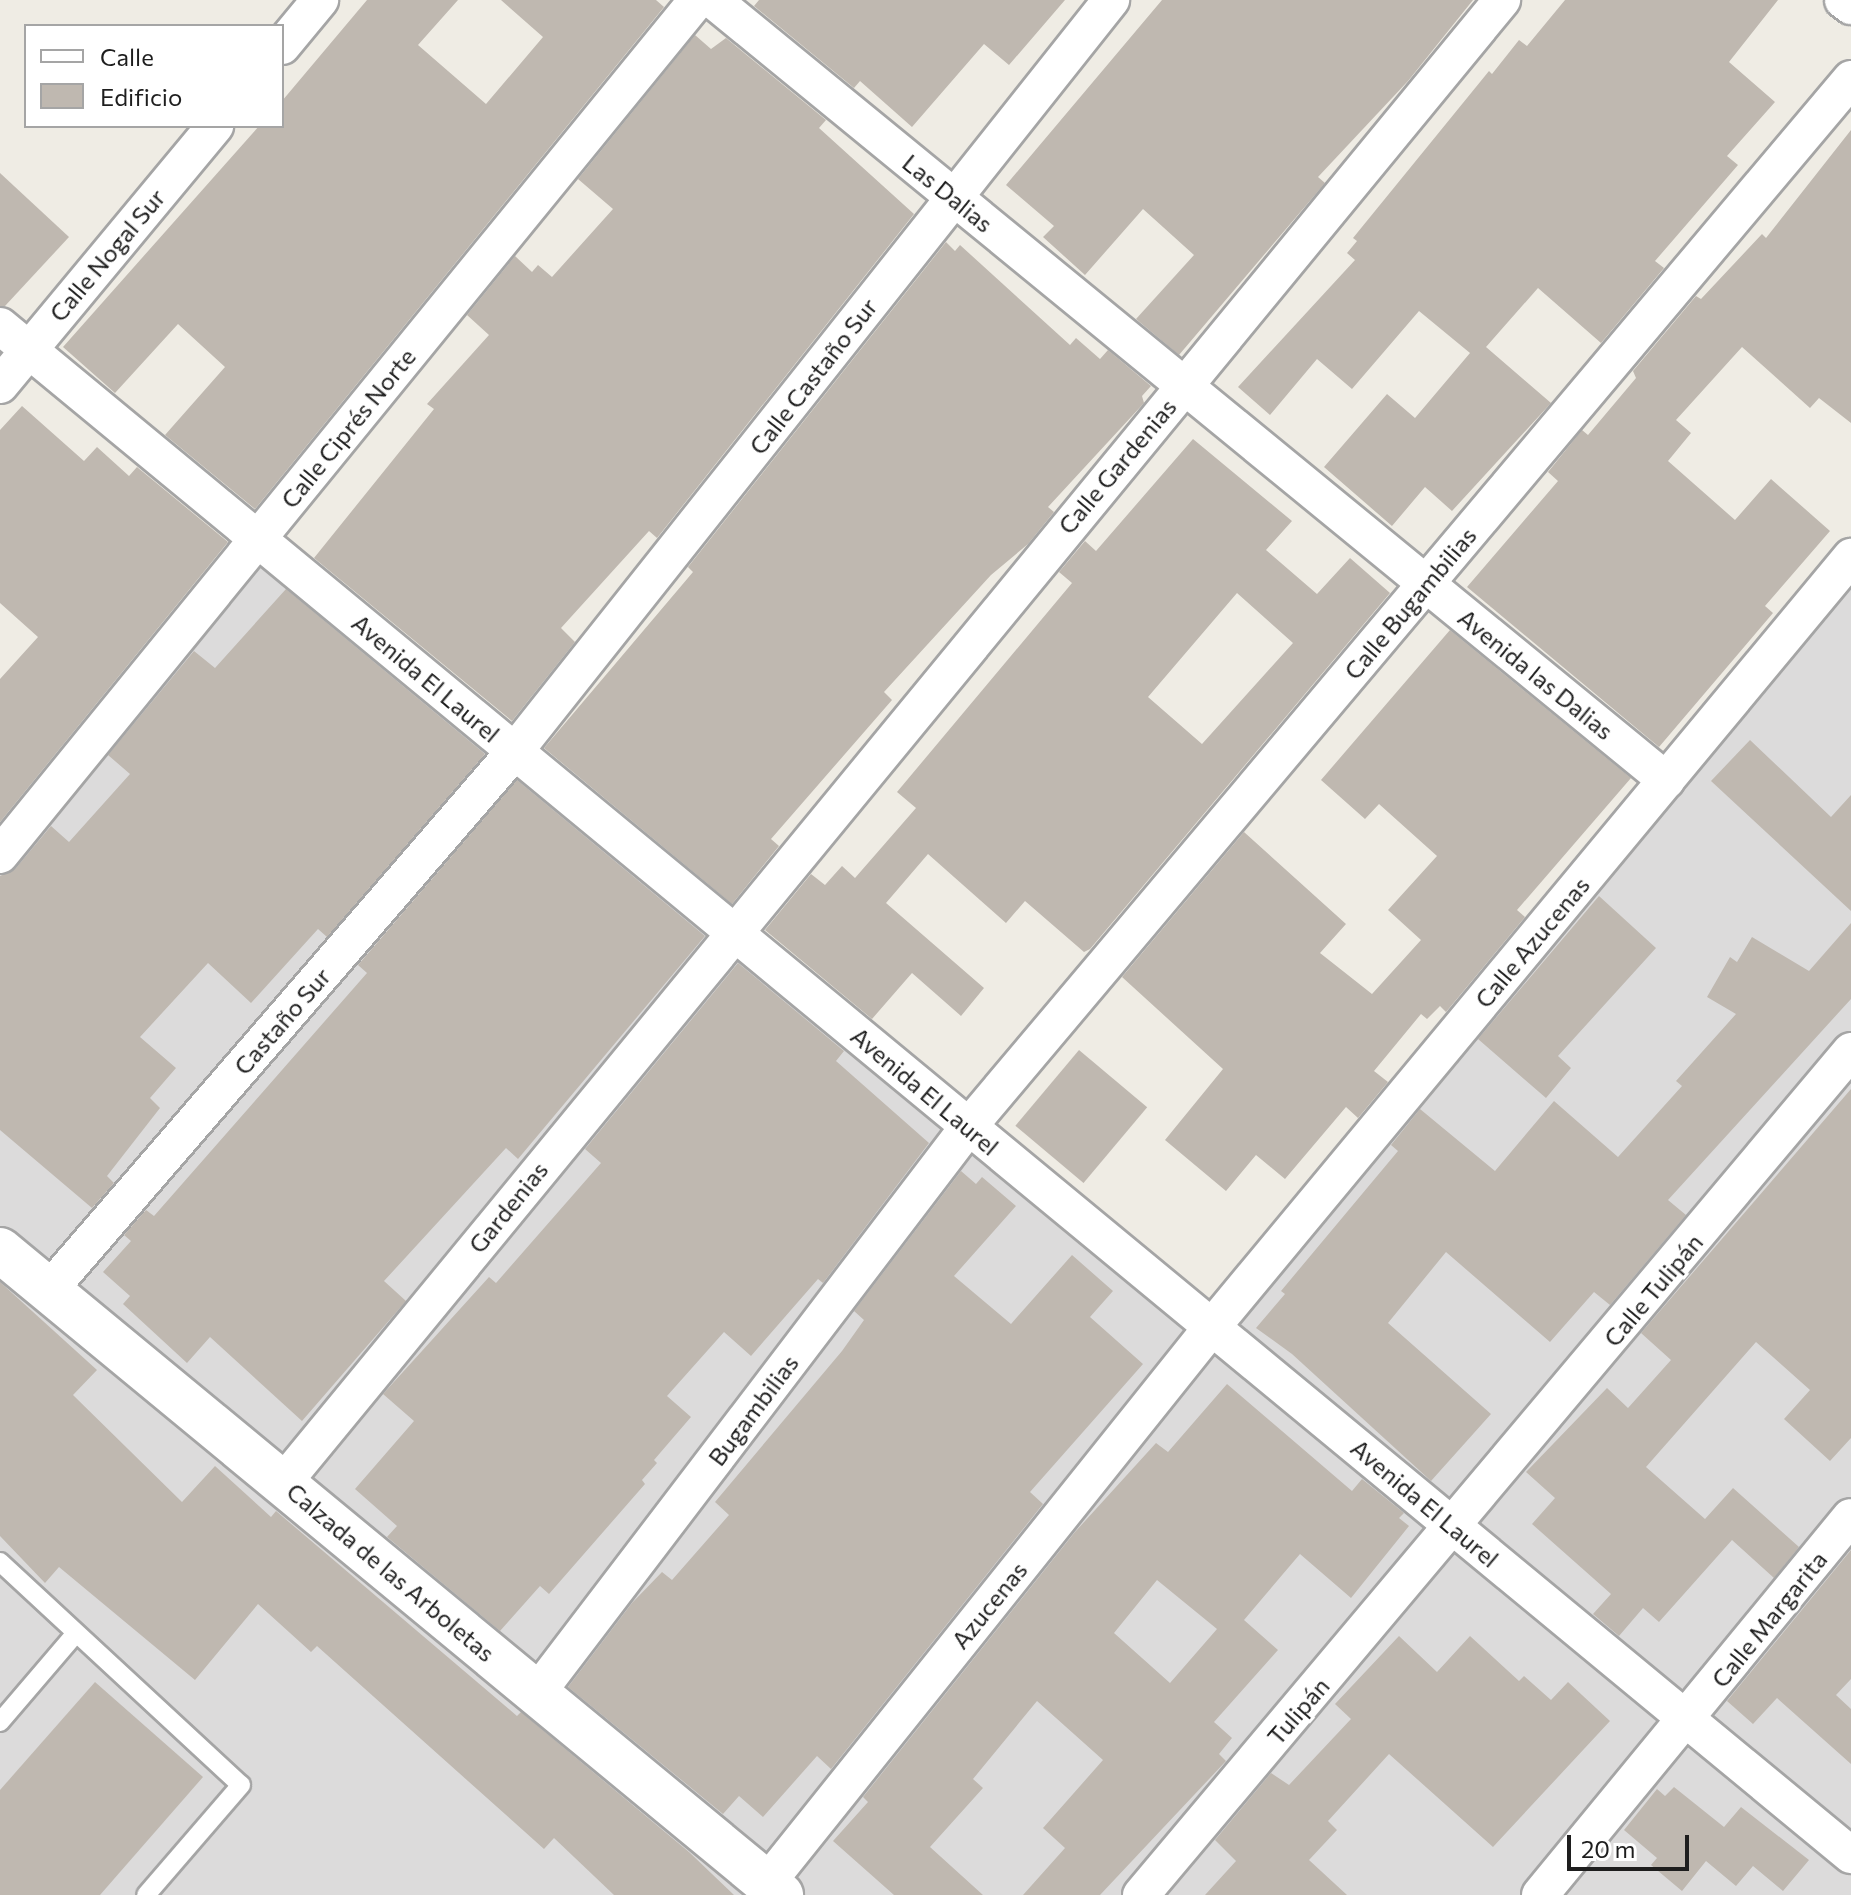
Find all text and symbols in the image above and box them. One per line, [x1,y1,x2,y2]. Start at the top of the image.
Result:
legend [24,24,284,128]
text: Calle [100,42,154,71]
text: Edificio [100,82,182,111]
street label: Las Dalias [897,148,999,238]
street label: Calle Nogal Sur [43,183,171,327]
street label: Calle Castaño Sur [743,292,883,460]
street label: Calle Ciprés Norte [275,342,421,514]
street label: Calle Gardenias [1052,393,1182,539]
street label: Calle Bugambilias [1338,521,1482,685]
street label: Avenida las Dalias [1453,603,1619,745]
street label: Avenida El Laurel [346,608,506,748]
street label: Calle Azucenas [1469,871,1595,1013]
street label: Castaño Sur [228,962,336,1080]
street label: Avenida El Laurel [845,1021,1005,1161]
street label: Gardenias [462,1155,554,1259]
street label: Calle Tulipán [1598,1228,1708,1352]
street label: Bugambilias [702,1349,804,1471]
street label: Avenida El Laurel [1345,1433,1505,1573]
street label: Calzada de las Arboletas [281,1477,501,1667]
street label: Calle Margarita [1705,1545,1833,1693]
street label: Azucenas [945,1556,1033,1654]
street label: Tulipán [1261,1672,1335,1750]
scale bar [1571,1819,1693,1869]
text: 20 m [1581,1834,1635,1863]

